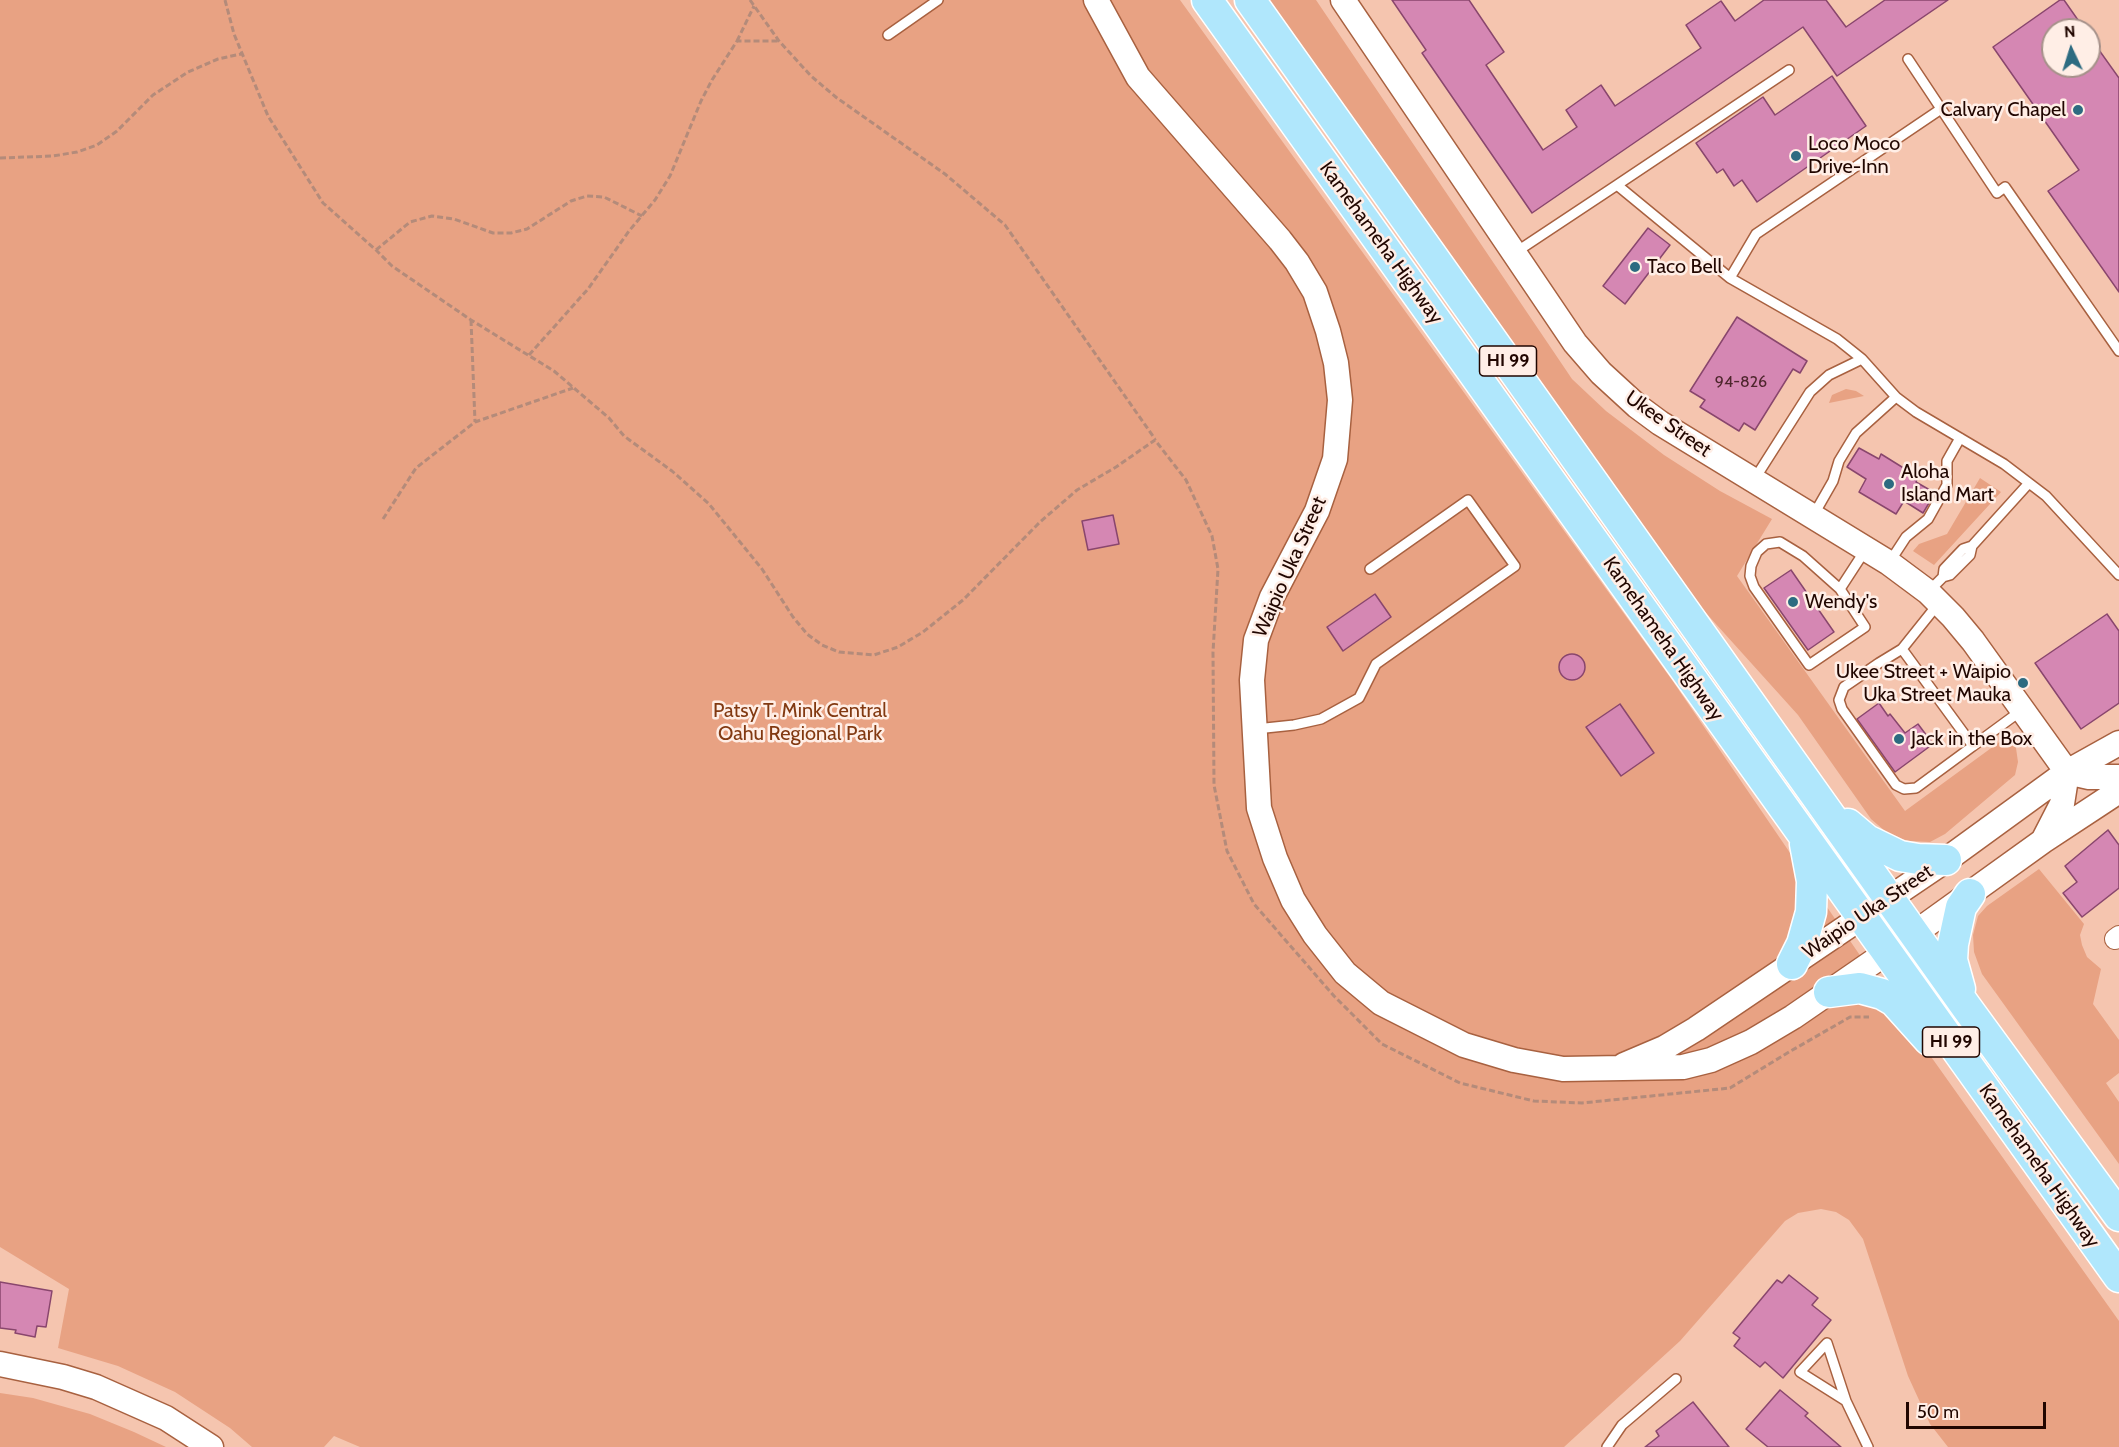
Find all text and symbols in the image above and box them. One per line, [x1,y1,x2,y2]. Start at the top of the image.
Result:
north arrow [2041,18,2101,78]
text: N [2064,22,2076,41]
place label: Calvary Chapel [1940,98,2066,122]
marker: Calvary Chapel [2071,103,2085,117]
place label: Loco Moco Drive-Inn [1808,132,1900,179]
marker: Loco Moco Drive-Inn [1789,149,1803,163]
street label: Kamehameha Highway [1314,157,1448,329]
place label: Taco Bell [1647,255,1722,279]
marker: Taco Bell [1628,260,1642,274]
road number: HI 99 [1480,346,1537,376]
house number: 94-826 [1715,372,1767,392]
street label: Ukee Street [1621,386,1715,462]
place label: Aloha Island Mart [1901,460,1994,507]
marker: Aloha Island Mart [1882,477,1896,491]
street label: Waipio Uka Street [1248,493,1332,641]
street label: Kamehameha Highway [1597,552,1729,726]
place label: Wendy's [1805,590,1877,614]
marker: Wendy's [1786,595,1800,609]
place label: Ukee Street + Waipio Uka Street Mauka [1836,660,2011,707]
marker: Ukee Street + Waipio Uka Street Mauka [2016,676,2030,690]
park label: Patsy T. Mink Central Oahu Regional Park [713,699,887,746]
place label: Jack in the Box [1911,727,2032,751]
marker: Jack in the Box [1892,732,1906,746]
street label: Waipio Uka Street [1799,860,1937,964]
road number: HI 99 [1922,1027,1980,1057]
street label: Kamehameha Highway [1973,1079,2105,1253]
scale bar [1909,1390,2048,1428]
text: 50 m [1917,1401,1959,1423]

